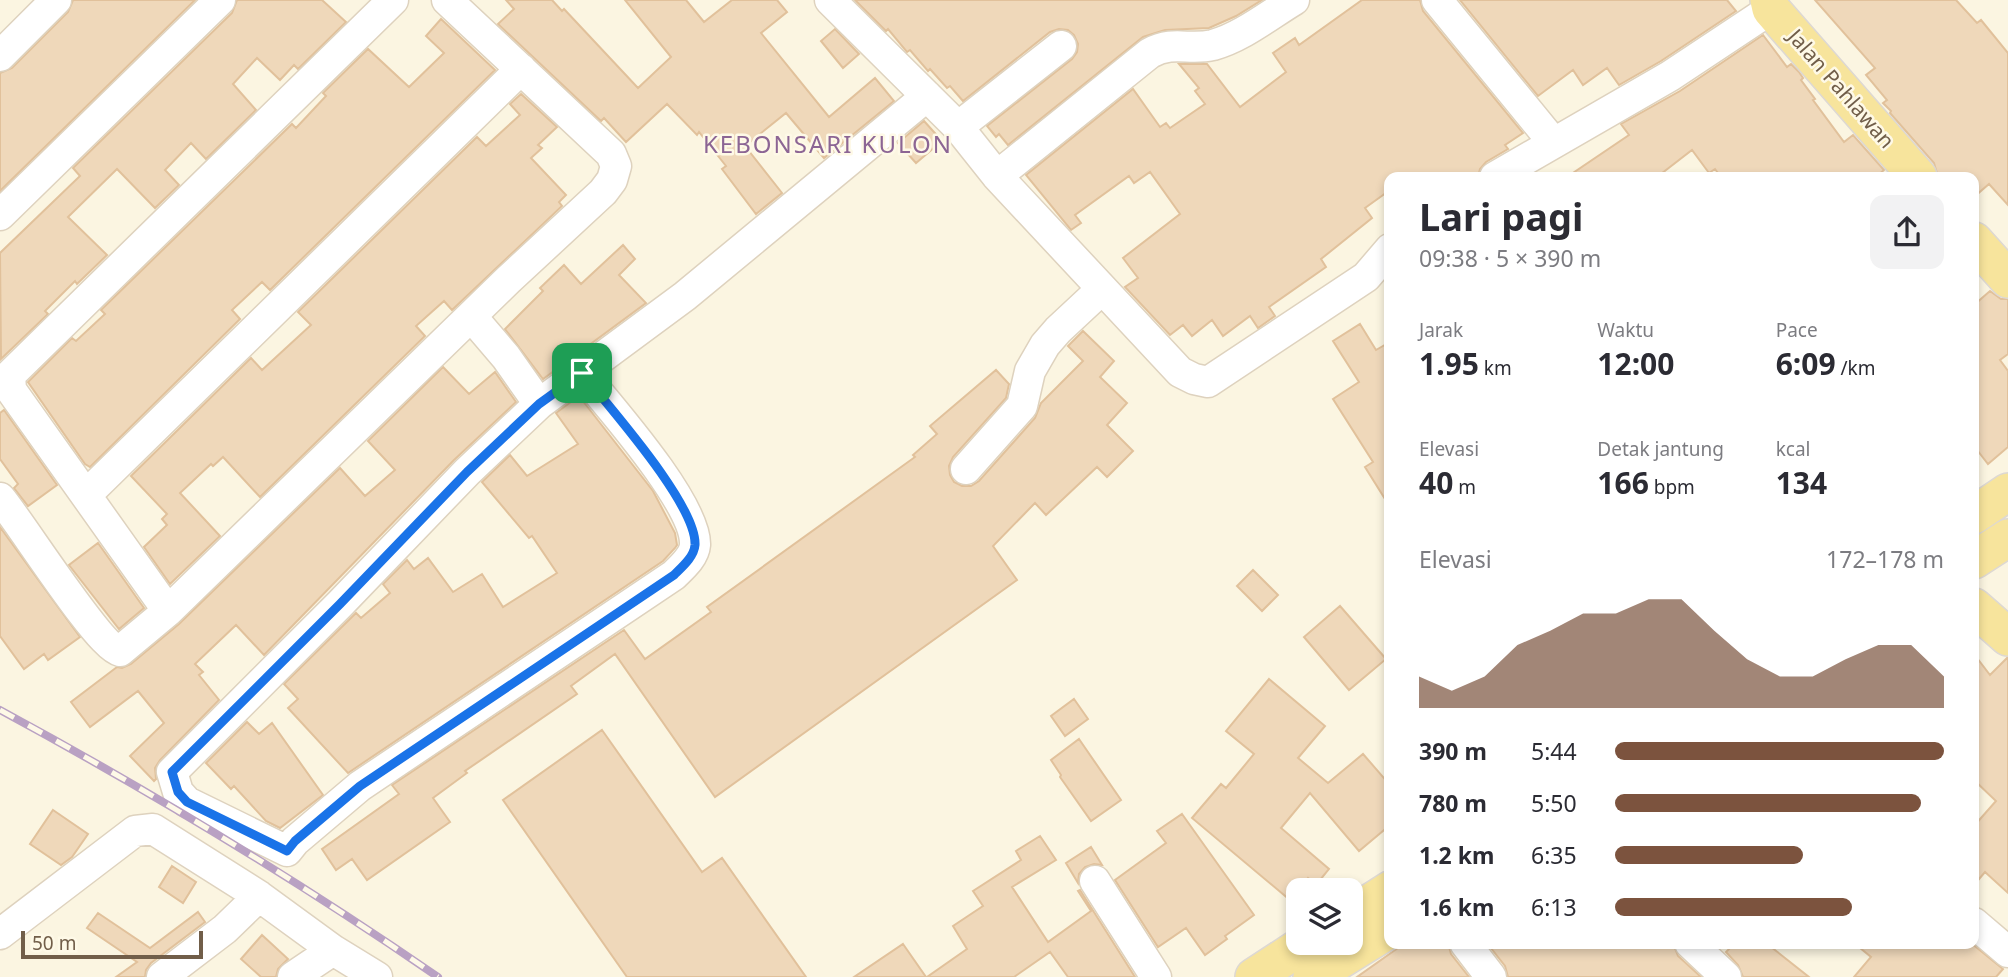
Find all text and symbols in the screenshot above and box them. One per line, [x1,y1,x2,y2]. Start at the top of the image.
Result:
street label: Jalan Pahlawan [1781,21,1901,154]
district label: KEBONSARI KULON [703,127,953,160]
text: Lari pagi [1419,190,1583,242]
button: share [1870,195,1944,269]
text: 09:38 · 5 × 390 m [1419,242,1601,274]
text: Jarak [1419,317,1463,343]
text: Waktu [1597,317,1654,343]
text: Pace [1776,317,1818,343]
pin [552,343,612,403]
text: 1.95 [1419,343,1479,384]
text: 12:00 [1597,343,1674,384]
text: 6:09 [1776,343,1836,384]
icon: arrive [563,354,601,392]
text: km [1479,355,1512,381]
text: /km [1836,355,1876,381]
text: Elevasi [1419,436,1479,462]
text: Detak jantung [1597,436,1724,462]
text: kcal [1776,436,1810,462]
text: 40 [1419,462,1453,503]
text: 166 [1597,462,1649,503]
text: 134 [1776,462,1827,503]
text: m [1453,474,1476,500]
text: bpm [1649,474,1695,500]
text: Elevasi [1419,543,1492,575]
text: 172–178 m [1826,543,1944,575]
text: 390 m [1419,735,1487,767]
text: 5:44 [1531,735,1577,767]
text: 780 m [1419,787,1487,819]
text: 5:50 [1531,787,1577,819]
text: 1.2 km [1419,839,1494,871]
text: 6:35 [1531,839,1577,871]
map controls [1286,878,1363,955]
button: layers [1286,878,1363,955]
text: 1.6 km [1419,891,1494,923]
text: 6:13 [1531,891,1577,923]
scale bar [21,928,203,960]
text: 50 m [32,930,76,956]

